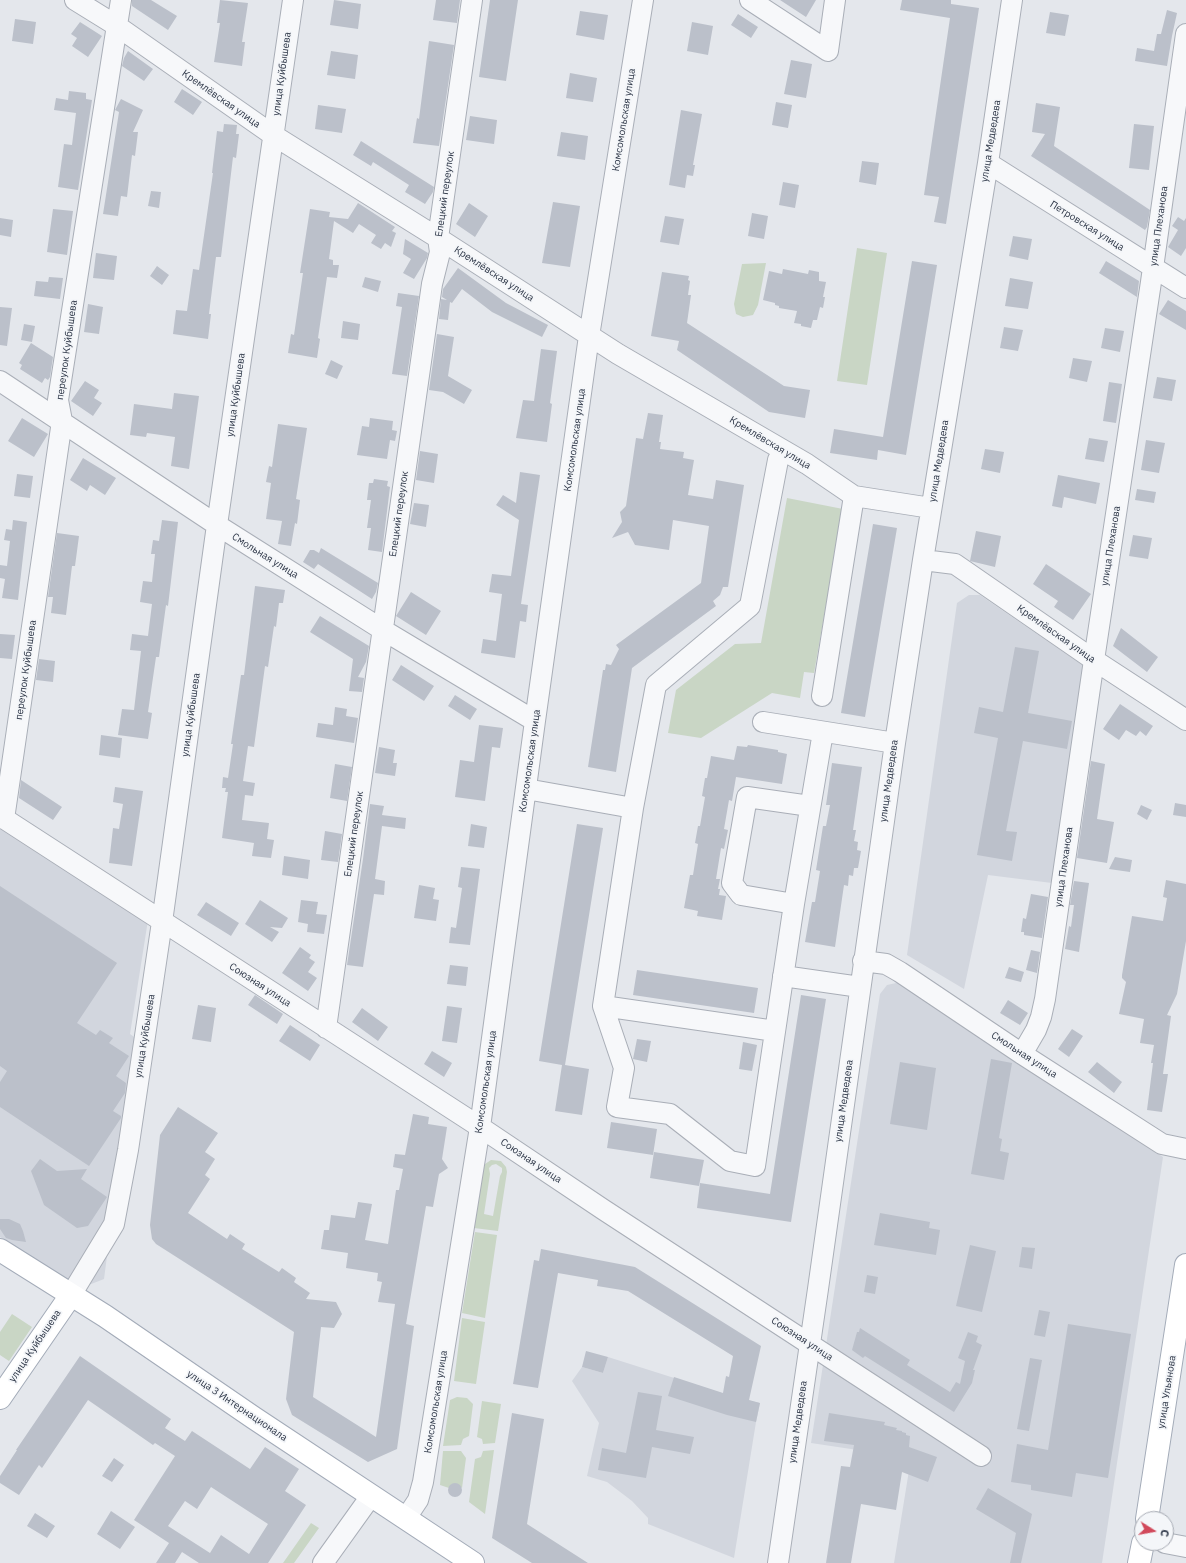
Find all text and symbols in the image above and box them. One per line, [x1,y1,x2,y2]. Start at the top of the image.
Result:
street label: улица Куйбышева [270,31,294,117]
street label: Кремлёвская улица [180,67,262,131]
street label: Комсомольская улица [610,68,638,172]
street label: улица Медведева [979,99,1003,183]
street label: Елецкий переулок [433,150,457,238]
street label: улица Плеханова [1147,185,1171,267]
street label: Петровская улица [1048,198,1126,254]
street label: Кремлёвская улица [452,244,536,304]
street label: переулок Куйбышева [54,299,80,401]
street label: улица Куйбышева [224,352,248,438]
street label: Комсомольская улица [562,388,588,492]
street label: Кремлёвская улица [727,414,813,472]
street label: улица Медведева [927,419,951,503]
street label: Елецкий переулок [387,470,411,558]
street label: улица Плеханова [1099,505,1123,587]
street label: Смольная улица [230,531,300,581]
street label: Кремлёвская улица [1015,602,1097,666]
street label: переулок Куйбышева [13,619,39,721]
street label: улица Куйбышева [179,672,203,758]
street label: Комсомольская улица [517,709,543,813]
street label: улица Медведева [877,739,901,823]
street label: Елецкий переулок [342,790,366,878]
street label: улица Плеханова [1052,826,1076,908]
street label: Союзная улица [227,961,293,1009]
street label: улица Куйбышева [132,993,158,1079]
street label: Смольная улица [989,1029,1059,1081]
street label: Комсомольская улица [473,1030,499,1134]
street label: улица Медведева [832,1059,856,1143]
street label: Союзная улица [498,1136,564,1186]
street label: улица Куйбышева [6,1308,64,1384]
street label: Союзная улица [769,1315,835,1363]
street label: Комсомольская улица [422,1350,450,1454]
street label: улица Ульянова [1155,1355,1179,1429]
street label: улица 3 Интернационала [185,1368,289,1444]
street label: улица Медведева [786,1380,810,1464]
north arrow [1134,1511,1174,1551]
text: С [1157,1528,1172,1538]

